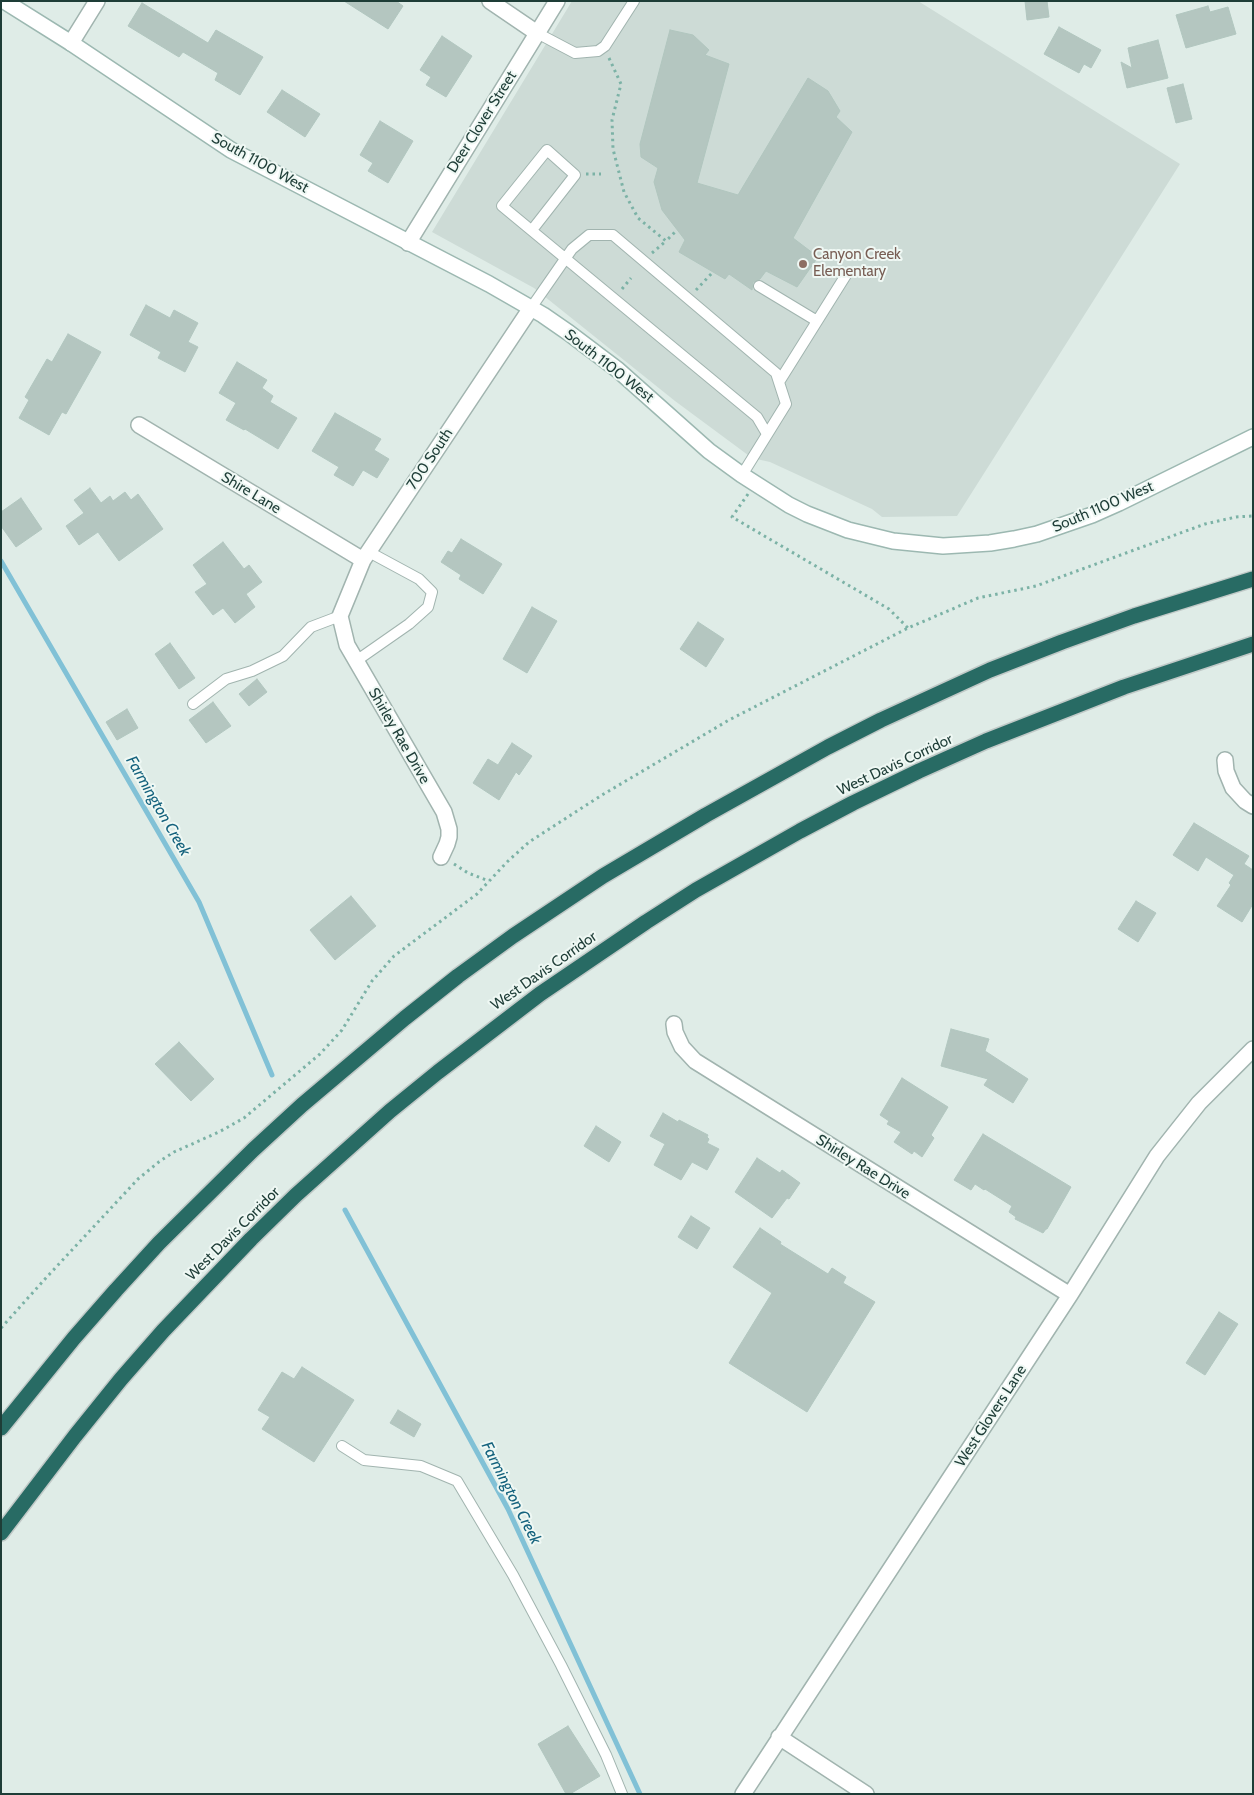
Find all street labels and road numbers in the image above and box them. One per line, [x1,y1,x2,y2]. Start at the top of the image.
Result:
street label: Deer Clover Street [443,68,521,176]
street label: South 1100 West [208,129,312,197]
street label: South 1100 West [561,326,657,406]
street label: 700 South [403,425,457,493]
street label: Shire Lane [218,468,284,518]
street label: South 1100 West [1050,478,1156,536]
street label: Shirley Rae Drive [364,685,434,787]
street label: West Davis Corridor [835,730,955,800]
street label: West Davis Corridor [488,928,600,1014]
street label: Shirley Rae Drive [813,1131,913,1203]
street label: West Davis Corridor [182,1183,284,1285]
street label: West Glovers Lane [951,1362,1031,1470]

